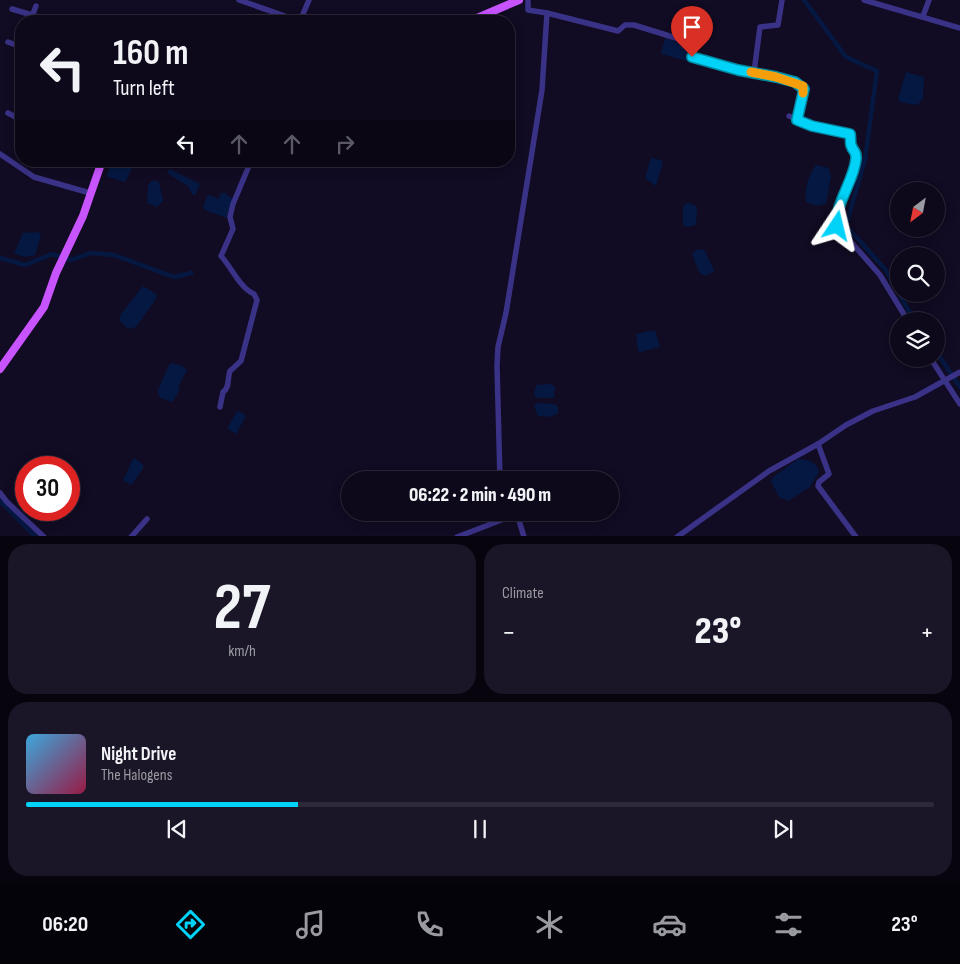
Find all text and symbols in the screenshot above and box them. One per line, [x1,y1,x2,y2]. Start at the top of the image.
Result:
pin [671,6,713,57]
icon: arrive [678,13,706,41]
text: 160 m [113,32,189,75]
icon: left [30,35,95,100]
text: Turn left [113,75,175,102]
icon: left [172,130,200,158]
icon: ahead [225,130,253,158]
icon: ahead [278,130,306,158]
icon: right [331,130,359,158]
north arrow [890,182,945,238]
map controls [890,182,945,367]
position arrow [810,199,862,251]
button: search [890,247,945,302]
button: layers [890,312,945,367]
speed limit sign: 30 [15,456,80,521]
text: 06:22 · 2 min · 490 m [409,484,551,507]
text: 27 [214,570,270,648]
text: Climate [502,584,544,603]
text: 23° [695,609,741,654]
text: − [502,616,516,649]
text: + [920,616,934,649]
text: km/h [228,642,256,661]
text: Night Drive [101,743,176,766]
text: The Halogens [101,766,172,785]
icon: previous [163,815,191,843]
icon: pause [466,815,494,843]
icon: next [769,815,797,843]
icon: directions [173,907,208,942]
icon: music [293,907,328,942]
icon: phone [412,907,447,942]
icon: climate [532,907,567,942]
icon: car [652,907,687,942]
icon: filters [771,907,806,942]
text: 06:20 [42,911,88,938]
text: 23° [891,911,918,938]

